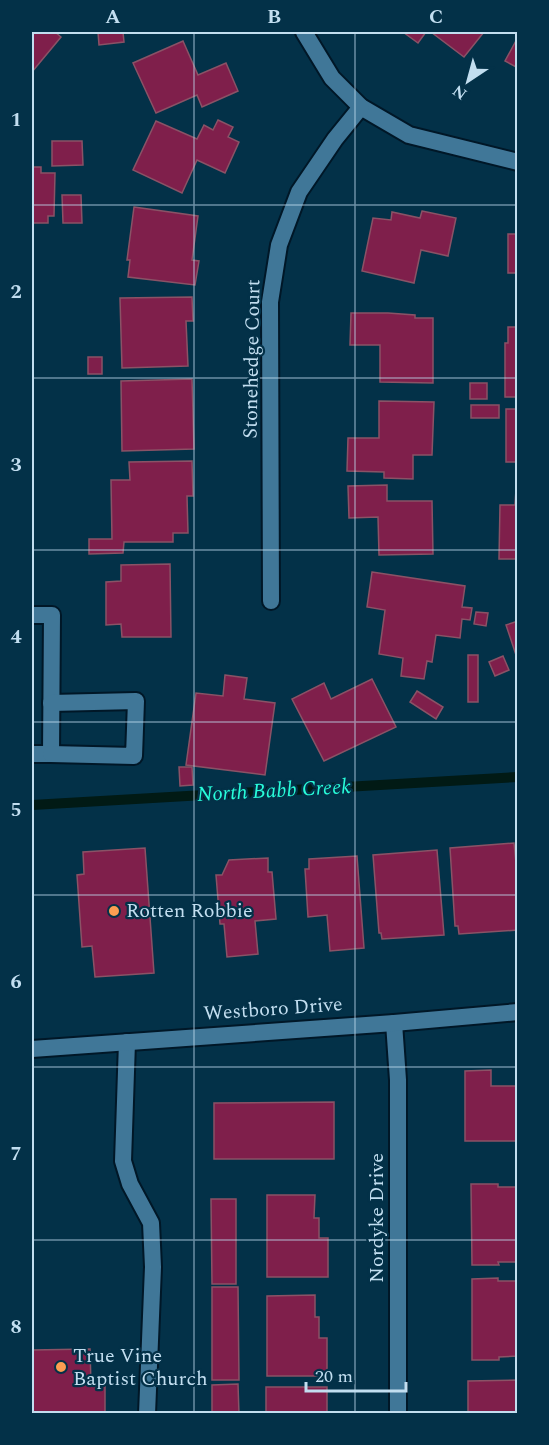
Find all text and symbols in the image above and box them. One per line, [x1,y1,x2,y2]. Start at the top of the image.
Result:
text: A [105,2,121,32]
text: B [267,2,281,32]
text: C [429,2,443,32]
north arrow [438,51,498,111]
text: N [447,79,472,106]
text: 1 [10,105,22,135]
text: 2 [10,277,22,307]
street label: Stonehedge Court [236,279,268,439]
text: 3 [10,450,22,480]
text: 4 [10,622,22,652]
water label: North Babb Creek [196,771,352,811]
text: 5 [10,795,22,825]
place label: Rotten Robbie [126,896,253,926]
marker: Rotten Robbie [107,904,121,918]
text: 6 [10,967,22,997]
street label: Westboro Drive [202,989,344,1029]
text: 7 [10,1139,22,1169]
street label: Nordyke Drive [362,1153,392,1283]
text: 8 [10,1312,22,1342]
place label: True Vine Baptist Church [73,1341,208,1394]
scale bar [306,1355,406,1393]
marker: True Vine Baptist Church [54,1360,68,1374]
text: 20 m [315,1363,353,1390]

